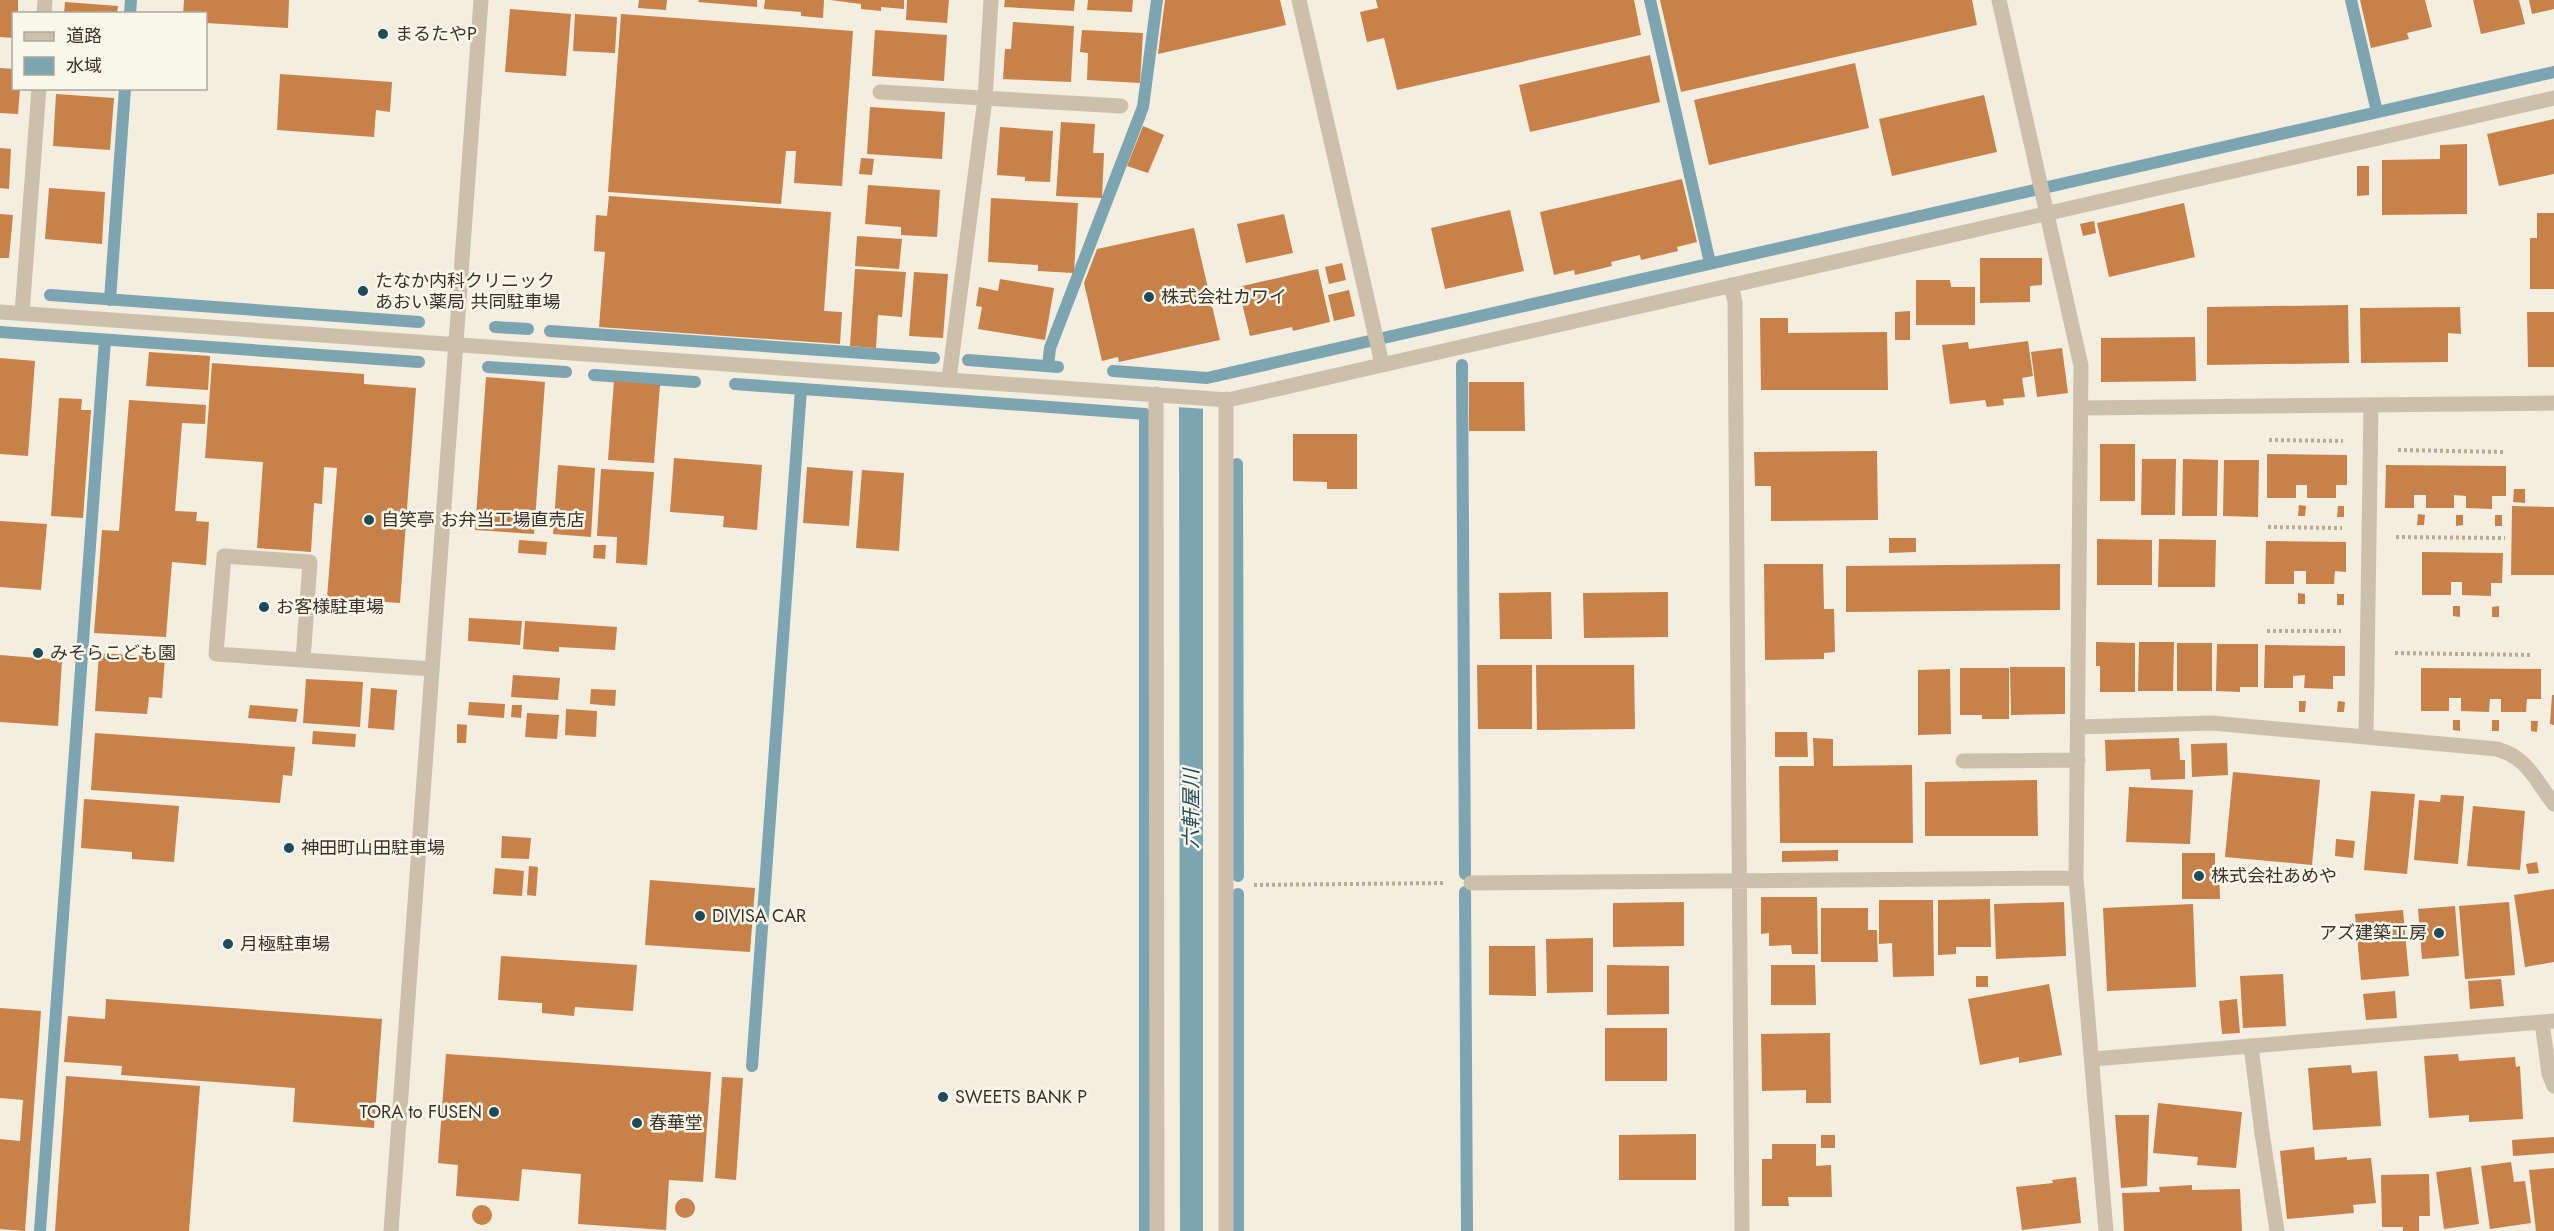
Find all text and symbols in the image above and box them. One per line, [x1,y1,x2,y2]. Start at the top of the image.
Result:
legend [12,12,207,90]
place label: まるたやP [395,21,477,47]
text: 道路 [66,23,102,49]
marker: まるたやP [376,27,390,41]
text: 水域 [66,53,102,79]
place label: たなか内科クリニック あおい薬局 共同駐車場 [375,268,560,315]
marker: たなか内科クリニック あおい薬局 共同駐車場 [356,284,370,298]
place label: 株式会社カワイ [1161,284,1287,310]
marker: 株式会社カワイ [1142,290,1156,304]
place label: 自笑亭 お弁当工場直売店 [381,507,584,533]
marker: 自笑亭 お弁当工場直売店 [362,513,376,527]
place label: お客様駐車場 [276,594,384,620]
marker: お客様駐車場 [257,600,271,614]
place label: みそらこども園 [50,640,176,666]
marker: みそらこども園 [31,646,45,660]
water label: 六軒屋川 [1177,767,1206,849]
place label: 神田町山田駐車場 [301,835,445,861]
marker: 神田町山田駐車場 [282,841,296,855]
place label: 株式会社あめや [2211,863,2337,889]
marker: 株式会社あめや [2192,869,2206,883]
place label: DIVISA CAR [712,903,806,929]
marker: DIVISA CAR [693,909,707,923]
place label: アズ建築工房 [2319,920,2427,946]
marker: アズ建築工房 [2432,926,2446,940]
place label: 月極駐車場 [240,931,330,957]
marker: 月極駐車場 [221,937,235,951]
place label: SWEETS BANK P [955,1084,1087,1110]
marker: SWEETS BANK P [936,1090,950,1104]
place label: TORA to FUSEN [359,1099,482,1125]
marker: TORA to FUSEN [487,1105,501,1119]
place label: 春華堂 [649,1110,703,1136]
marker: 春華堂 [630,1116,644,1130]

